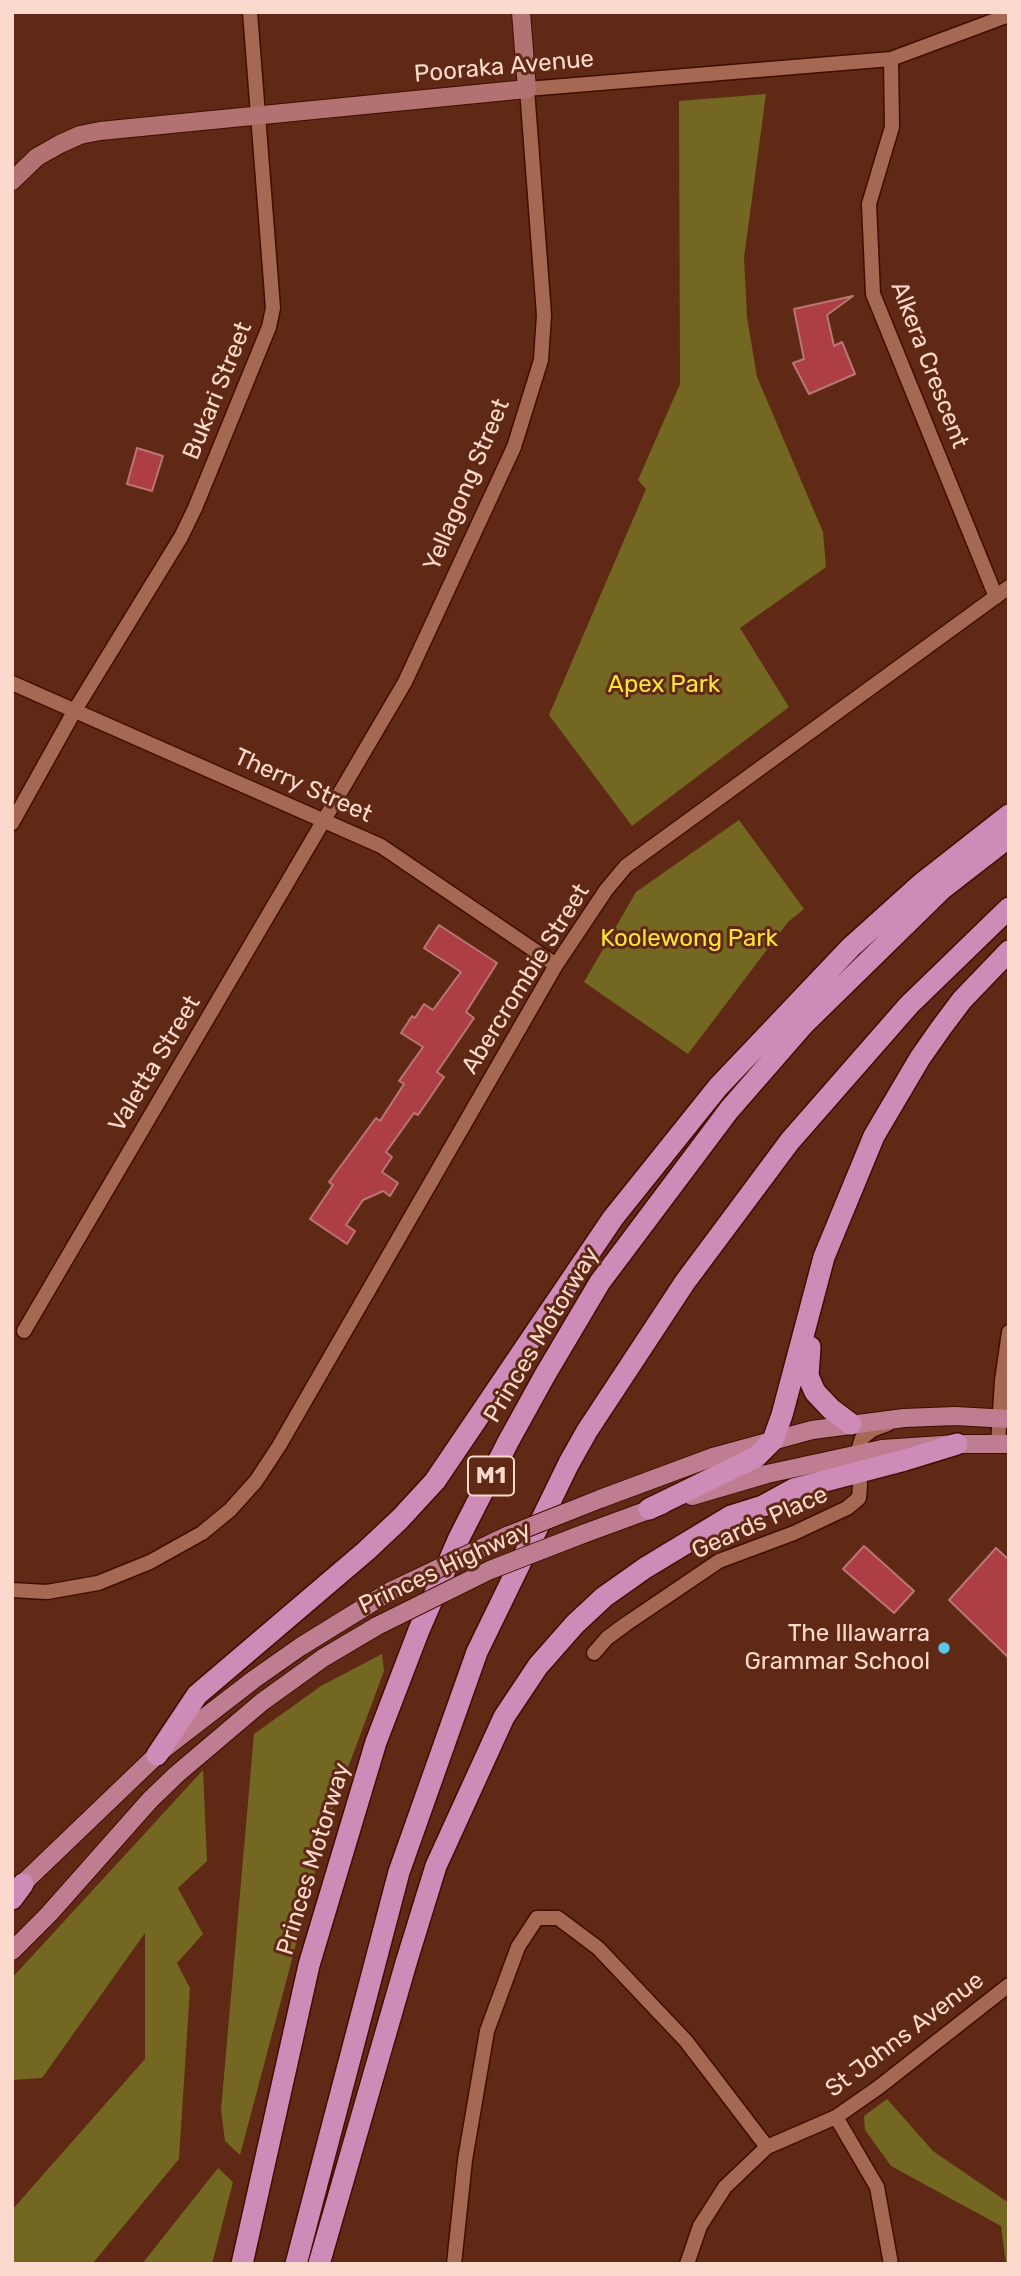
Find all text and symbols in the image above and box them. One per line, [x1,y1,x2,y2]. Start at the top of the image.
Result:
street label: Pooraka Avenue [413,45,595,89]
street label: Alkera Crescent [884,278,974,452]
street label: Bukari Street [177,318,259,464]
street label: Yellagong Street [418,395,516,575]
park label: Apex Park [608,671,720,699]
street label: Therry Street [229,743,377,829]
street label: Abercrombie Street [456,879,596,1079]
park label: Koolewong Park [600,925,778,953]
street label: Valetta Street [103,991,207,1137]
street label: Princes Motorway [478,1242,606,1428]
road number: M1 [468,1456,514,1496]
street label: Geards Place [688,1480,832,1566]
street label: Princes Highway [354,1516,536,1620]
place label: The Illawarra Grammar School [744,1620,930,1676]
marker: The Illawarra Grammar School [936,1640,952,1656]
street label: Princes Motorway [271,1759,357,1959]
street label: St Johns Avenue [820,1966,990,2104]

